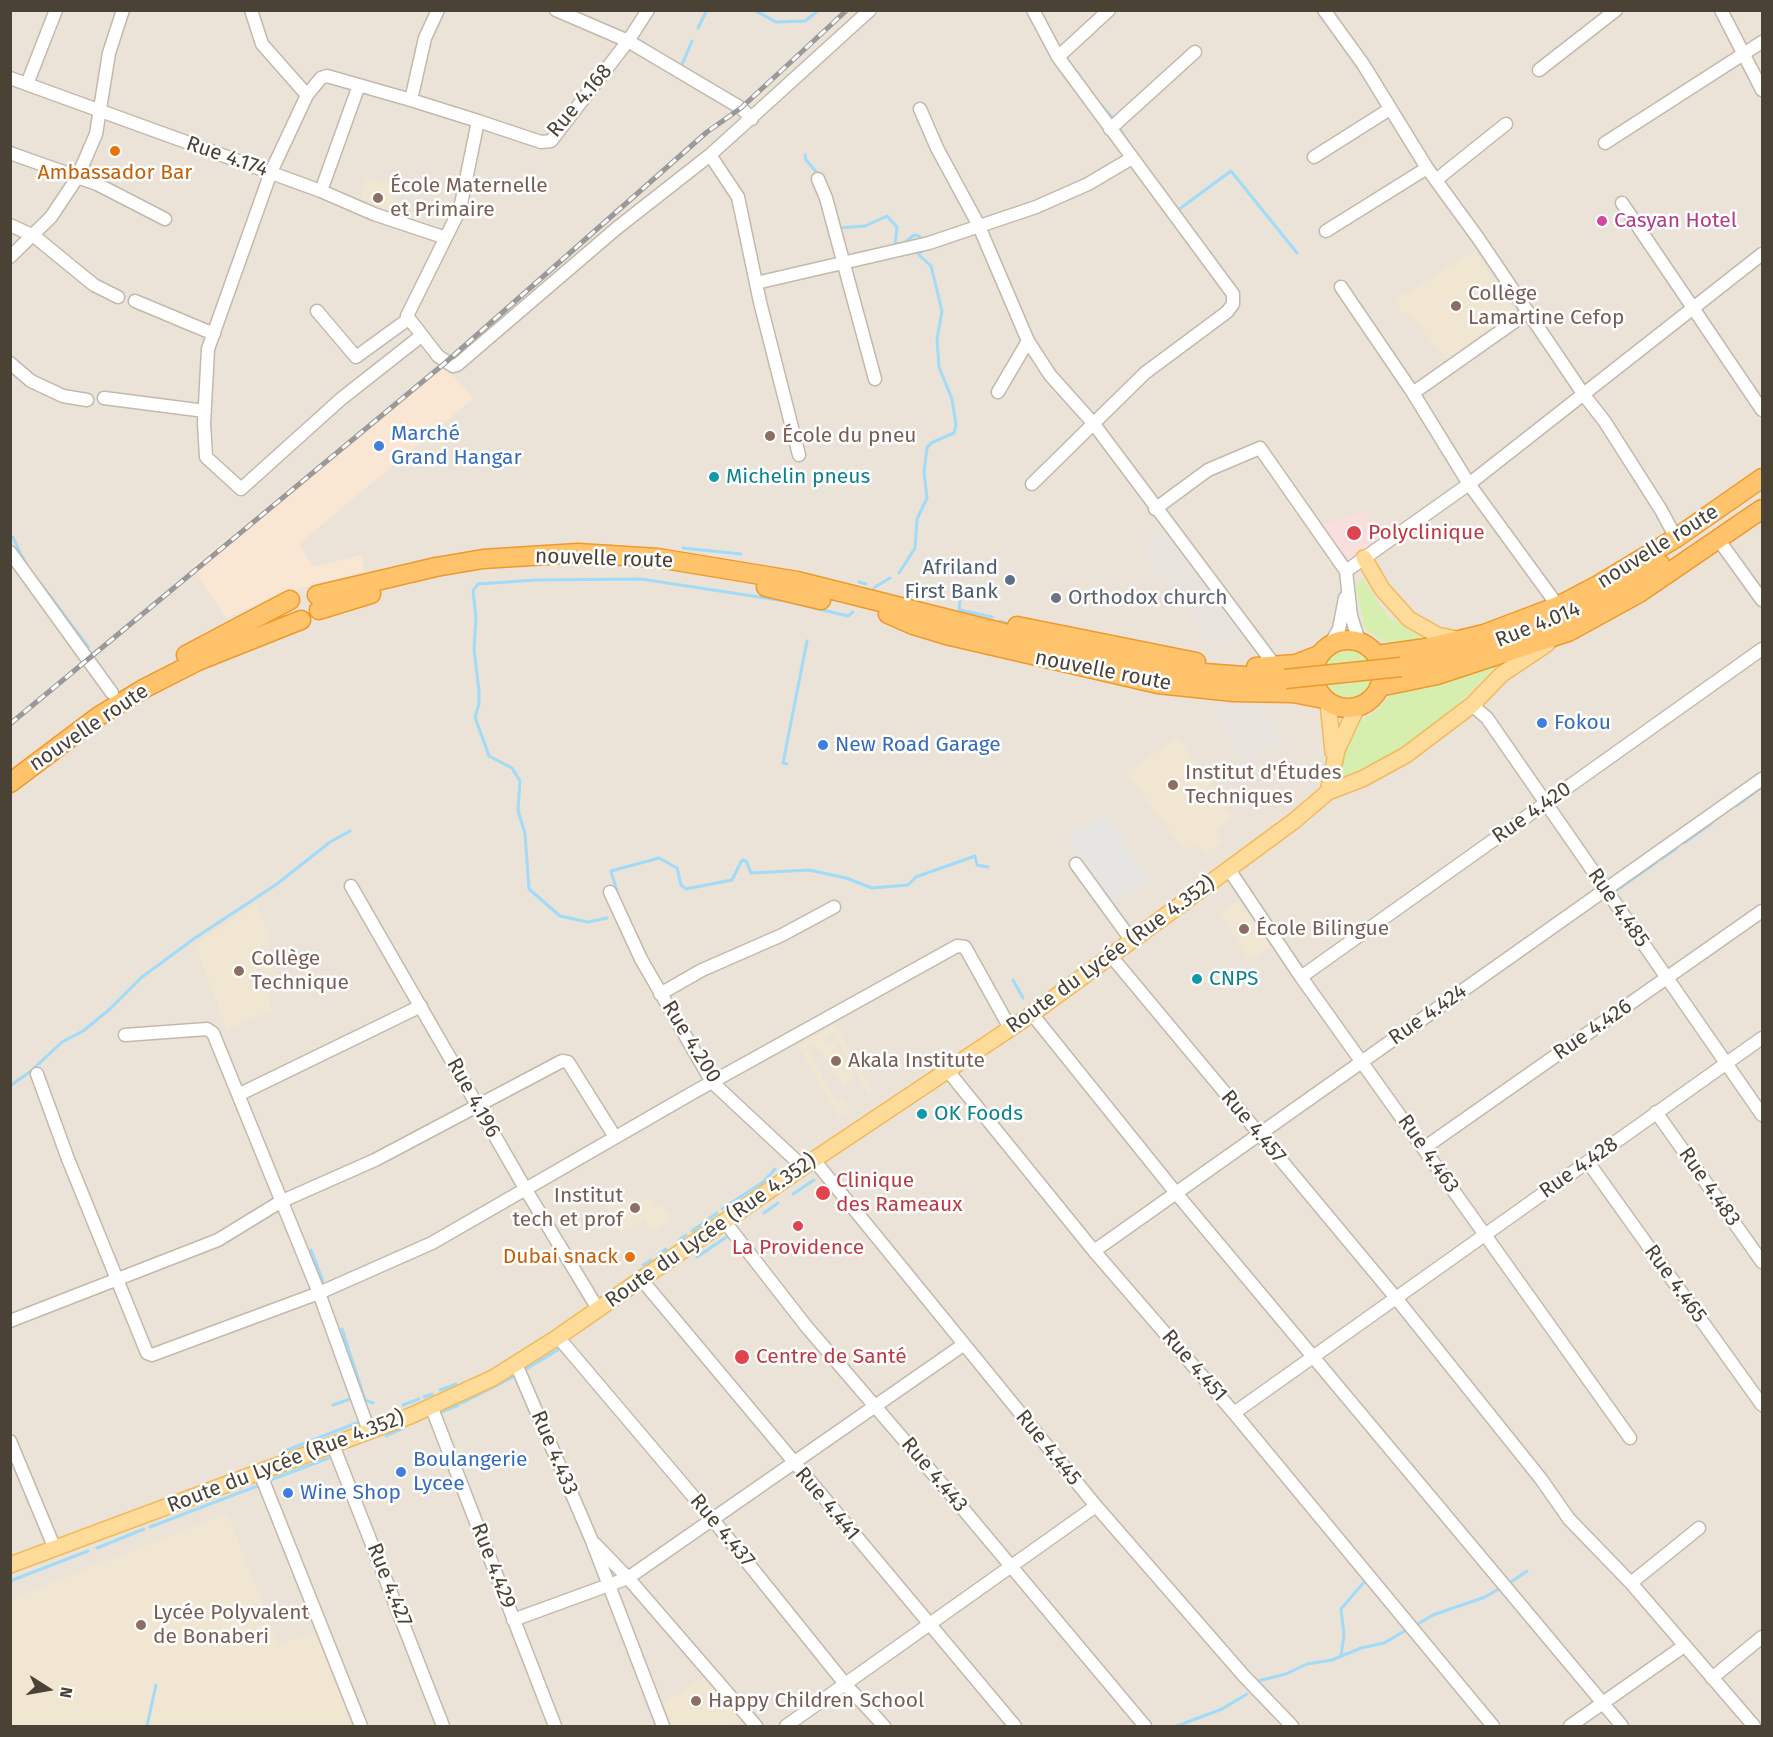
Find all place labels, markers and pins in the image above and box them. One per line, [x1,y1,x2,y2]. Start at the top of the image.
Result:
marker: Ambassador Bar [108,144,122,158]
place label: Ambassador Bar [38,160,192,186]
place label: École Maternelle et Primaire [390,173,548,223]
marker: École Maternelle et Primaire [371,191,385,205]
place label: Casyan Hotel [1614,208,1737,234]
marker: Casyan Hotel [1595,214,1609,228]
place label: Collège Lamartine Cefop [1468,281,1624,331]
marker: Collège Lamartine Cefop [1449,299,1463,313]
place label: Marché Grand Hangar [391,421,522,471]
place label: École du pneu [782,423,917,449]
marker: École du pneu [763,429,777,443]
marker: Marché Grand Hangar [372,439,386,453]
place label: Michelin pneus [726,464,870,490]
marker: Michelin pneus [707,470,721,484]
place label: Polyclinique [1368,520,1485,546]
marker: Polyclinique [1345,524,1363,542]
place label: Afriland First Bank [905,555,998,605]
marker: Afriland First Bank [1003,573,1017,587]
place label: Orthodox church [1068,585,1228,611]
marker: Orthodox church [1049,591,1063,605]
place label: Fokou [1554,710,1611,736]
marker: Fokou [1535,716,1549,730]
place label: New Road Garage [835,732,1001,758]
marker: New Road Garage [816,738,830,752]
place label: Institut d'Études Techniques [1185,760,1341,810]
marker: Institut d'Études Techniques [1166,778,1180,792]
place label: École Bilingue [1256,916,1389,942]
marker: École Bilingue [1237,922,1251,936]
place label: Collège Technique [251,946,349,996]
marker: Collège Technique [232,964,246,978]
place label: CNPS [1209,966,1258,992]
marker: CNPS [1190,972,1204,986]
place label: Akala Institute [848,1048,985,1074]
marker: Akala Institute [829,1054,843,1068]
place label: OK Foods [934,1101,1023,1127]
marker: OK Foods [915,1107,929,1121]
place label: Clinique des Rameaux [836,1168,962,1218]
place label: Institut tech et prof [513,1183,623,1233]
marker: Clinique des Rameaux [814,1184,832,1202]
marker: Institut tech et prof [628,1201,642,1215]
marker: La Providence [791,1219,805,1233]
place label: La Providence [732,1235,864,1261]
place label: Dubai snack [503,1244,618,1270]
marker: Dubai snack [623,1250,637,1264]
place label: Centre de Santé [756,1344,907,1370]
marker: Centre de Santé [733,1348,751,1366]
place label: Boulangerie Lycee [413,1447,528,1497]
marker: Boulangerie Lycee [394,1465,408,1479]
place label: Wine Shop [300,1480,401,1506]
marker: Wine Shop [281,1486,295,1500]
place label: Lycée Polyvalent de Bonaberi [153,1600,309,1650]
marker: Lycée Polyvalent de Bonaberi [134,1618,148,1632]
place label: Happy Children School [708,1688,924,1714]
marker: Happy Children School [689,1694,703,1708]

